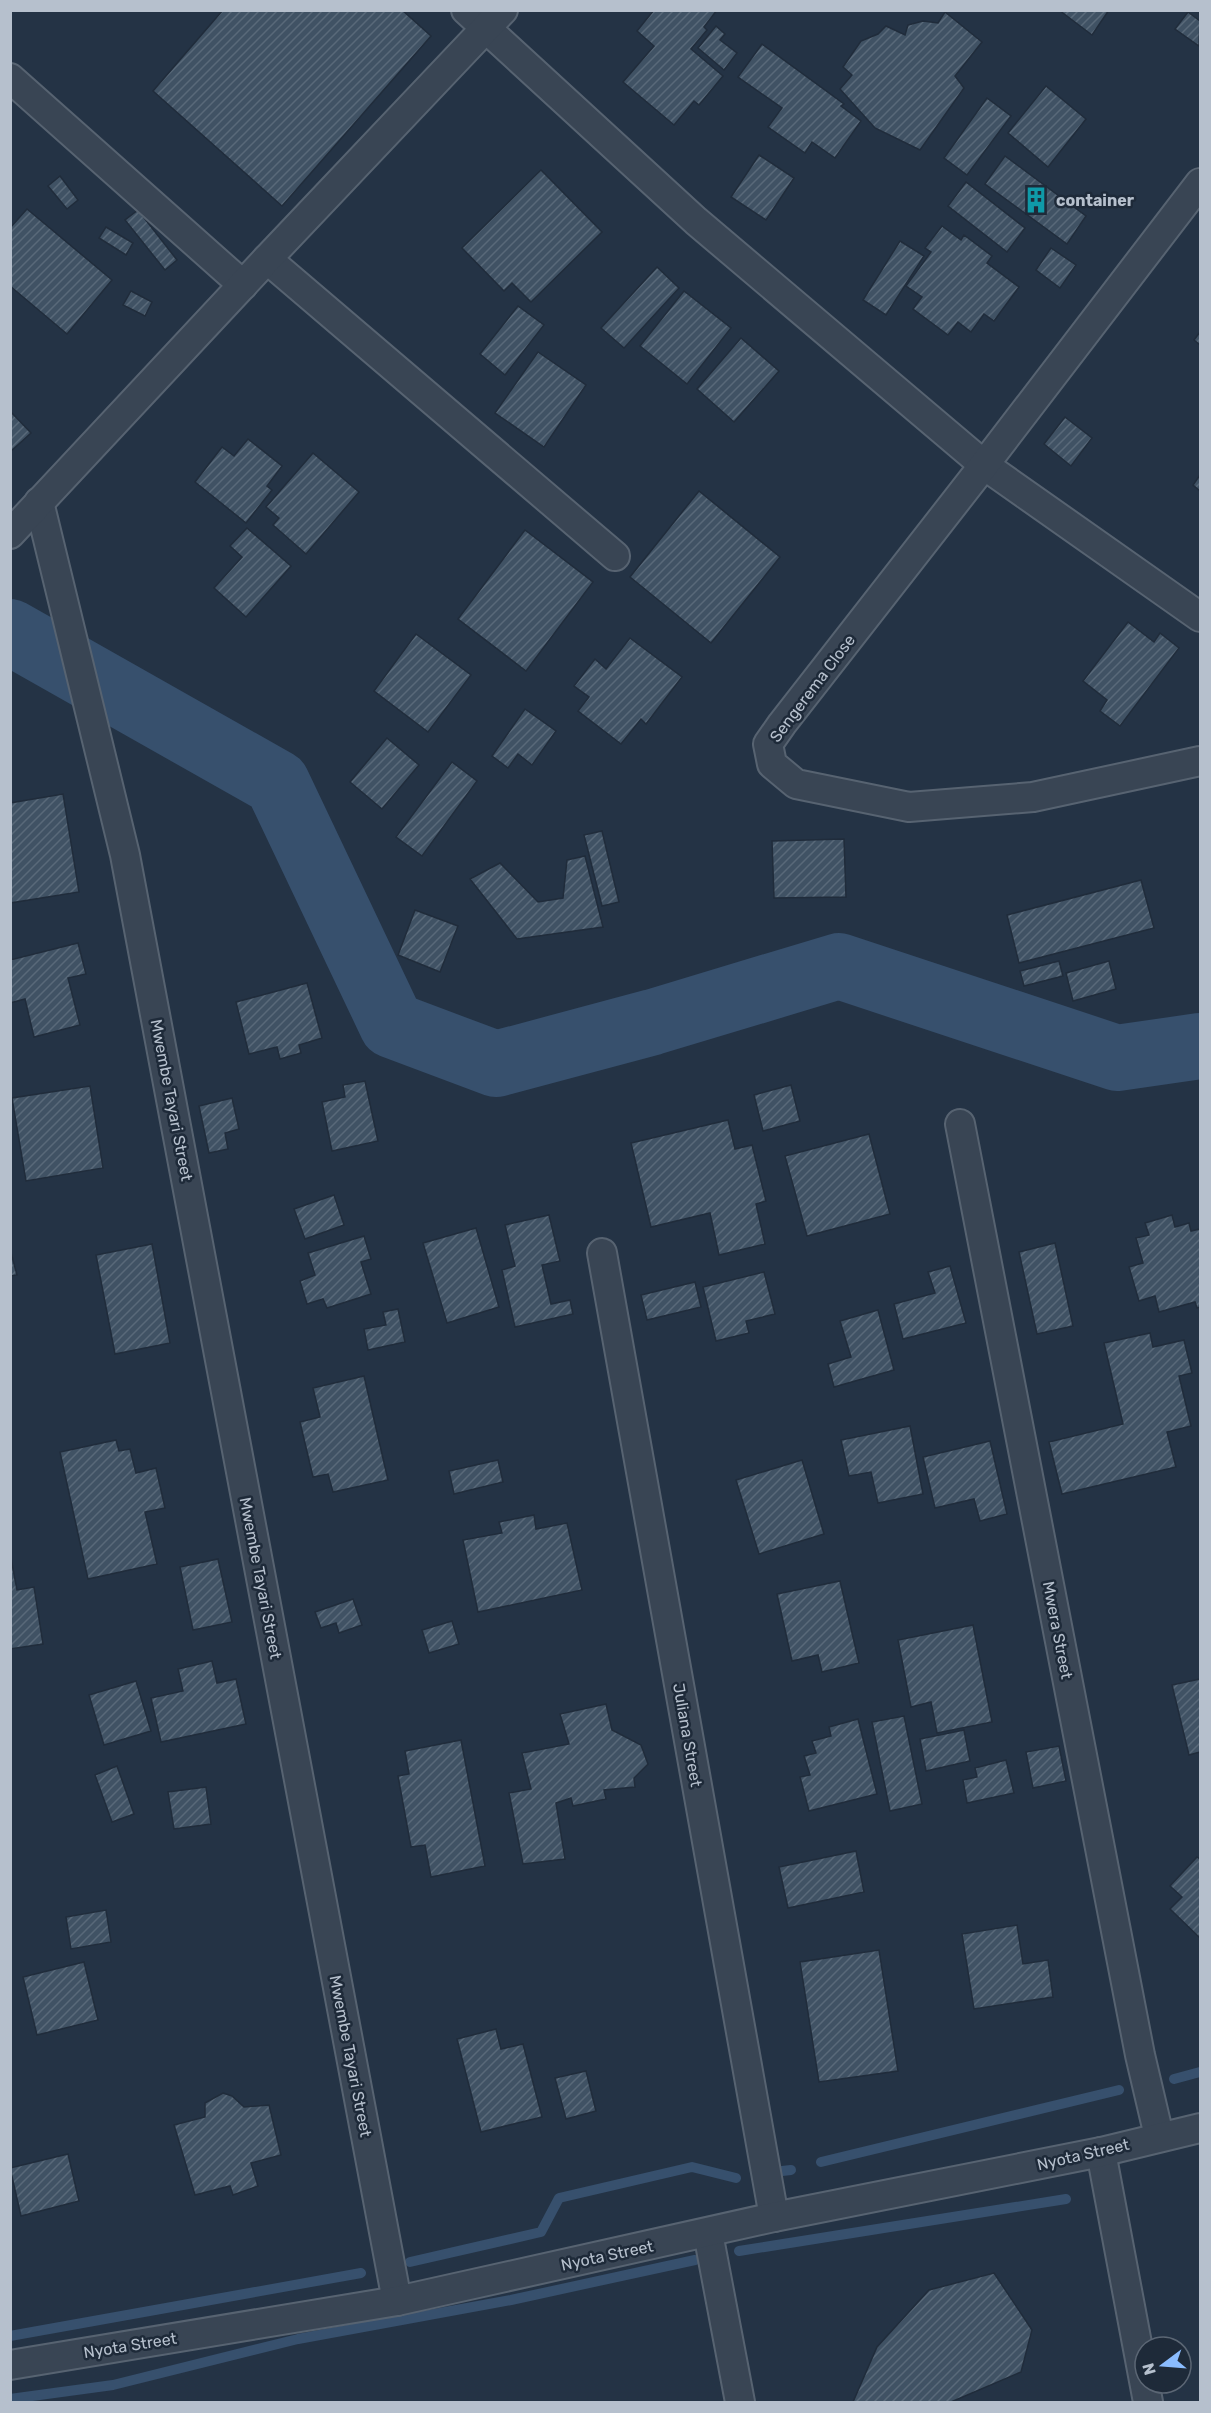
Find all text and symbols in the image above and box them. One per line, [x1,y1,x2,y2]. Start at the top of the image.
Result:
building icon: container [1021,185,1051,215]
place label: container [1056,191,1135,210]
street label: Sengerema Close [766,631,859,746]
street label: Mwembe Tayari Street [146,1018,197,1183]
street label: Mwembe Tayari Street [235,1496,286,1661]
street label: Mwera Street [1039,1580,1076,1681]
street label: Juliana Street [669,1682,706,1788]
street label: Mwembe Tayari Street [325,1974,376,2139]
street label: Nyota Street [1035,2135,1131,2174]
street label: Nyota Street [559,2236,655,2275]
street label: Nyota Street [82,2329,178,2362]
north arrow [1133,2335,1193,2395]
text: N [1138,2361,1160,2377]

